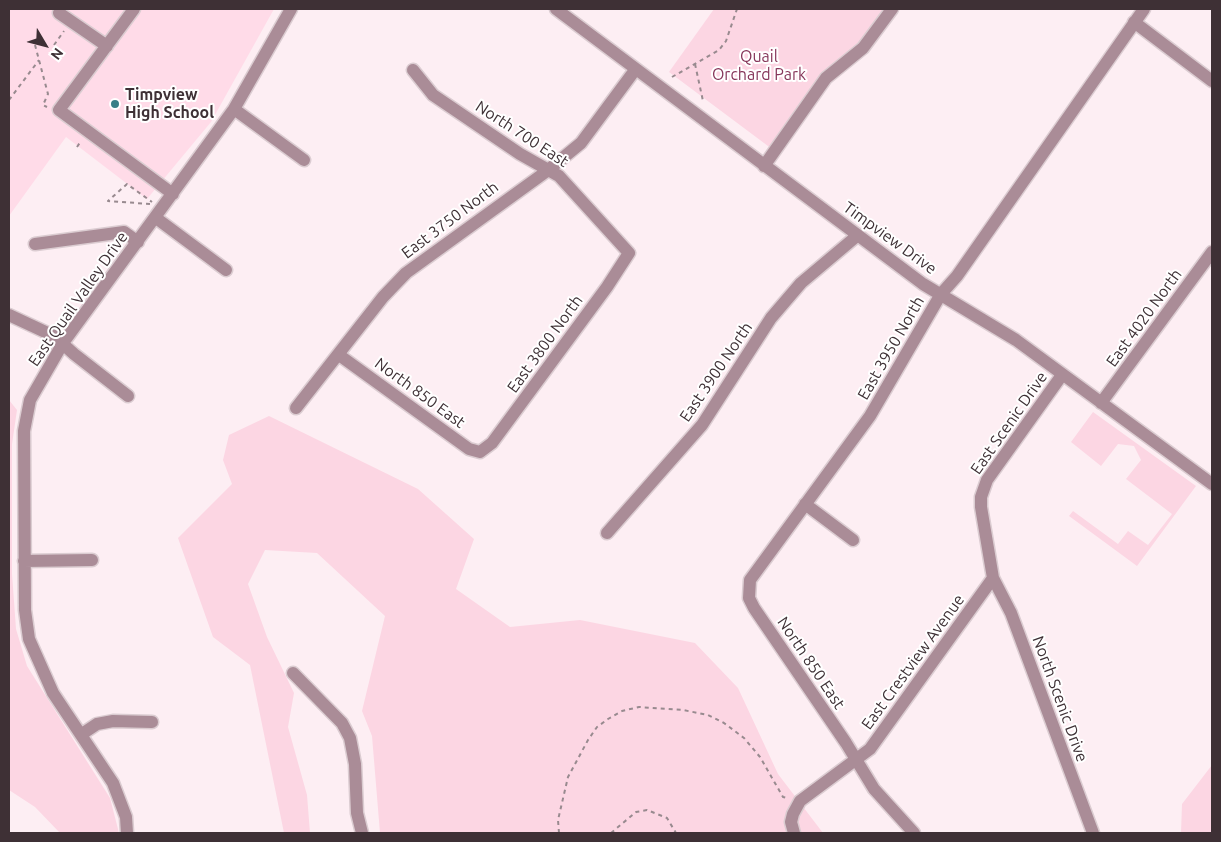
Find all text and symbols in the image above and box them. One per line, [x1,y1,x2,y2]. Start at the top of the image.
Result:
north arrow [20,20,70,70]
text: N [47,45,67,63]
park label: Quail Orchard Park [712,47,806,85]
place label: Timpview High School [125,85,214,123]
street label: North 700 East [472,97,572,171]
marker: Timpview High School [109,98,121,110]
street label: East 3750 North [398,177,502,263]
street label: Timpview Drive [840,198,940,278]
street label: East Quail Valley Drive [24,228,132,370]
street label: East 4020 North [1102,265,1186,371]
street label: East 3800 North [503,291,587,397]
street label: East 3950 North [854,293,928,403]
street label: East 3900 North [676,319,756,425]
street label: North 850 East [371,354,469,432]
street label: East Scenic Drive [967,368,1051,478]
street label: East Crestview Avenue [857,591,969,733]
street label: North 850 East [773,613,849,713]
street label: North Scenic Drive [1028,633,1092,765]

